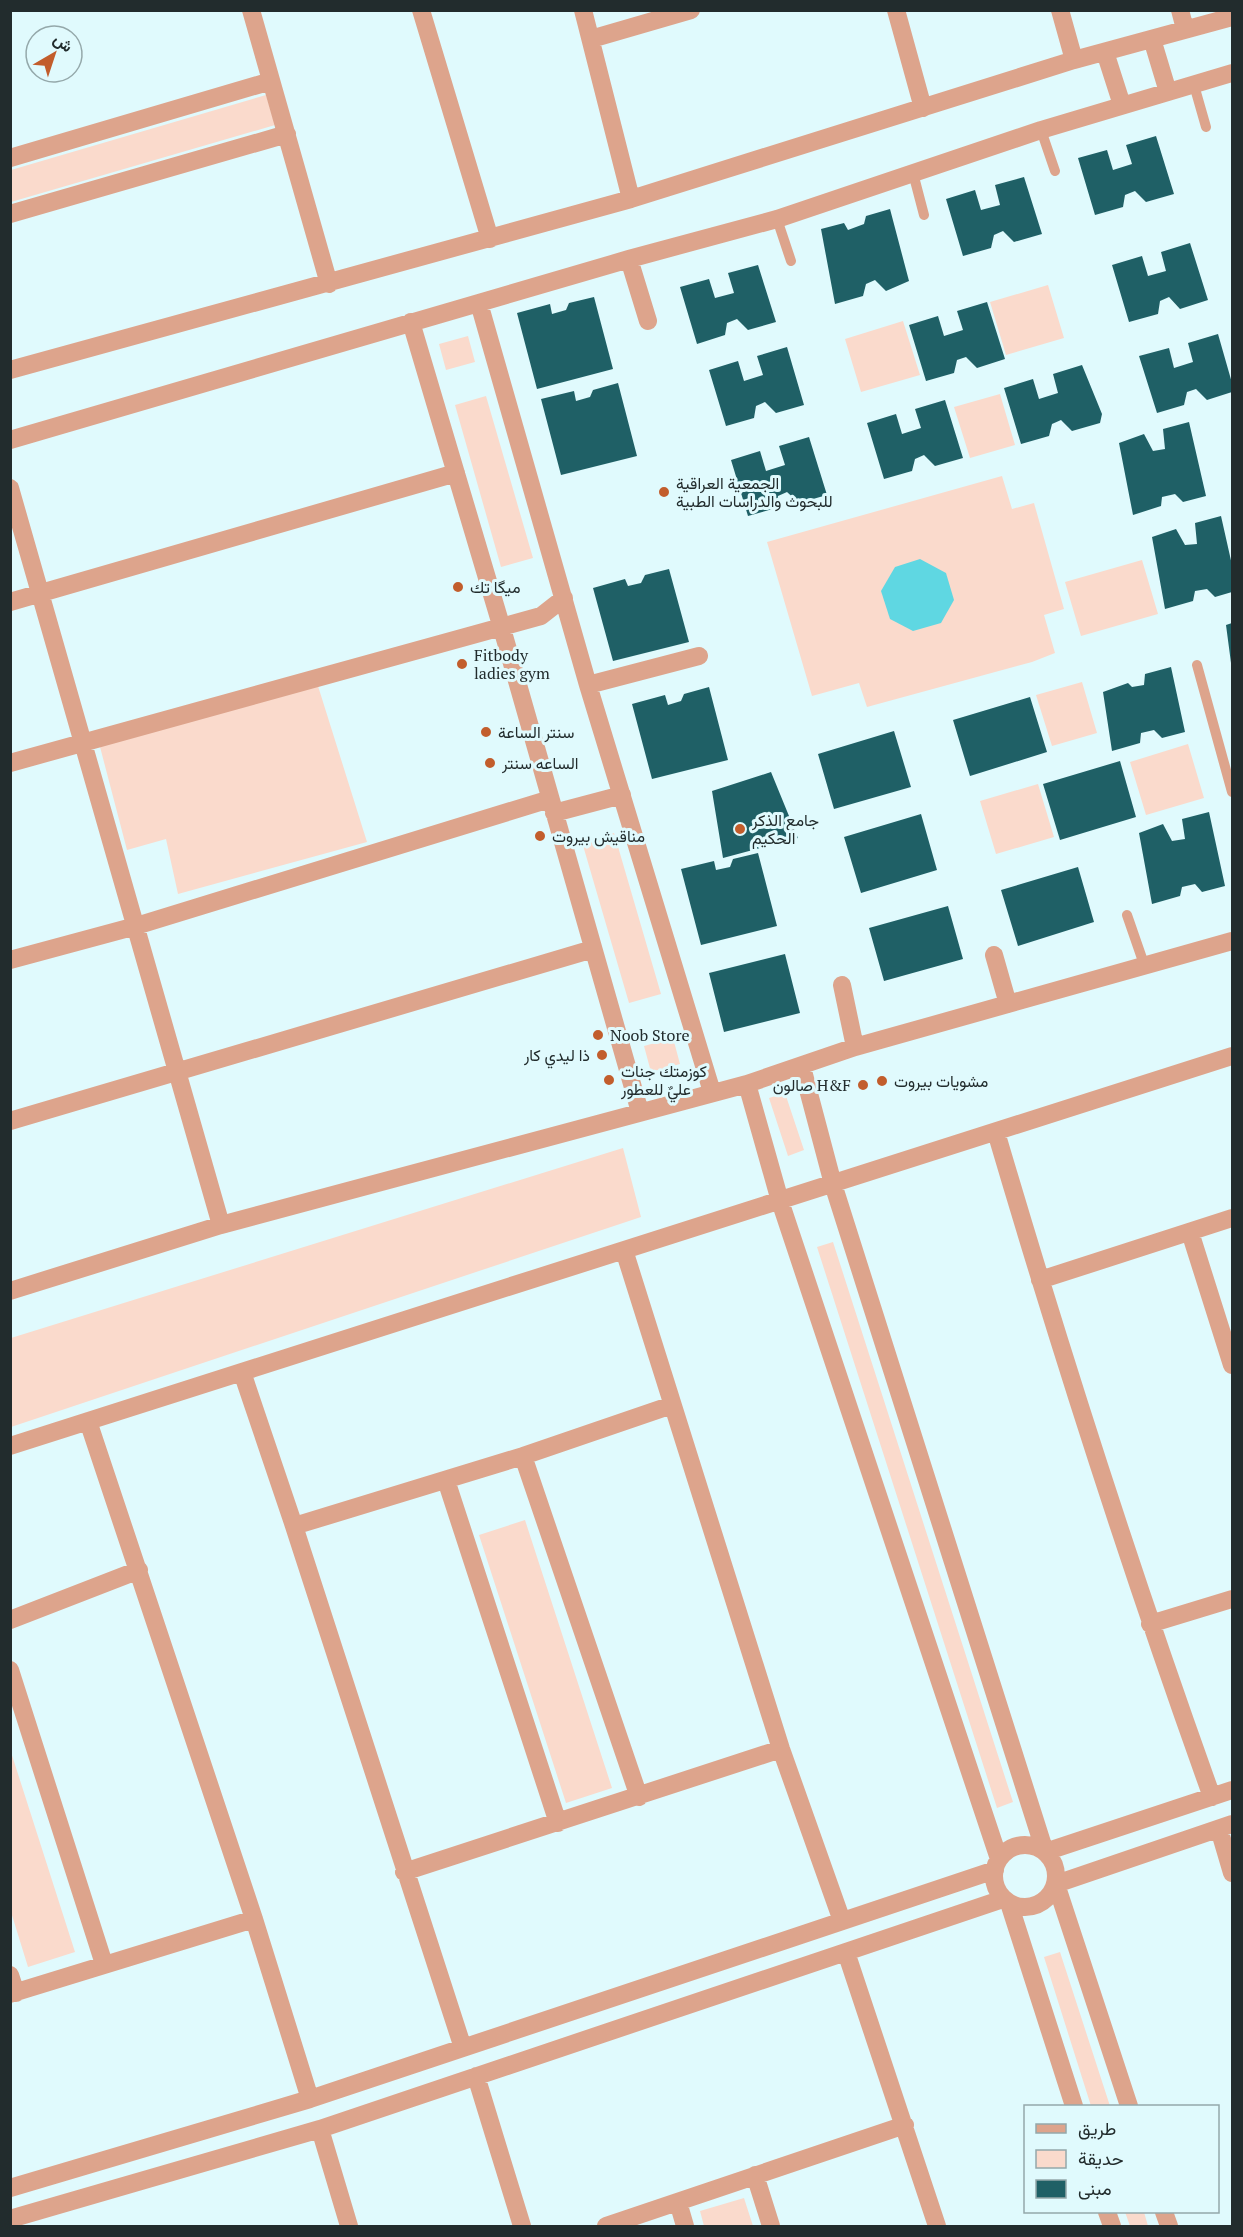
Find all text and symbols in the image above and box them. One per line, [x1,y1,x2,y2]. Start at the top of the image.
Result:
north arrow [24,24,84,84]
text: ش [49,28,78,57]
place label: الجمعية العراقية للبحوث والدراسات الطبية [676,472,833,512]
marker: الجمعية العراقية للبحوث والدراسات الطبية [657,485,671,499]
place label: ميگا تك [470,576,520,598]
marker: ميگا تك [451,580,465,594]
place label: Fitbody ladies gym [474,644,550,684]
marker: Fitbody ladies gym [455,657,469,671]
place label: سنتر الساعة [498,721,574,743]
marker: سنتر الساعة [479,725,493,739]
place label: الساعه سنتر [501,752,578,774]
marker: الساعه سنتر [483,756,497,770]
place label: جامع الذكر الحكيم [751,809,819,849]
marker: جامع الذكر الحكيم [733,822,747,836]
place label: مناقيش بيروت [552,825,645,847]
marker: مناقيش بيروت [533,829,547,843]
place label: Noob Store [610,1024,690,1046]
marker: Noob Store [591,1028,605,1042]
place label: ذا ليدي كار [523,1044,590,1069]
marker: ذا ليدي كار [595,1048,609,1062]
place label: كوزمتك جنات عليٌ للعطور [620,1060,707,1103]
place label: مشويات بيروت [894,1070,988,1092]
marker: كوزمتك جنات عليٌ للعطور [602,1073,616,1087]
place label: صالون H&F [773,1074,851,1096]
marker: مشويات بيروت [875,1074,889,1088]
marker: صالون H&F [856,1078,870,1092]
legend [1024,2105,1219,2213]
text: طريق [1078,2116,1116,2140]
text: حديقة [1078,2146,1124,2170]
text: مبنى [1078,2176,1112,2200]

